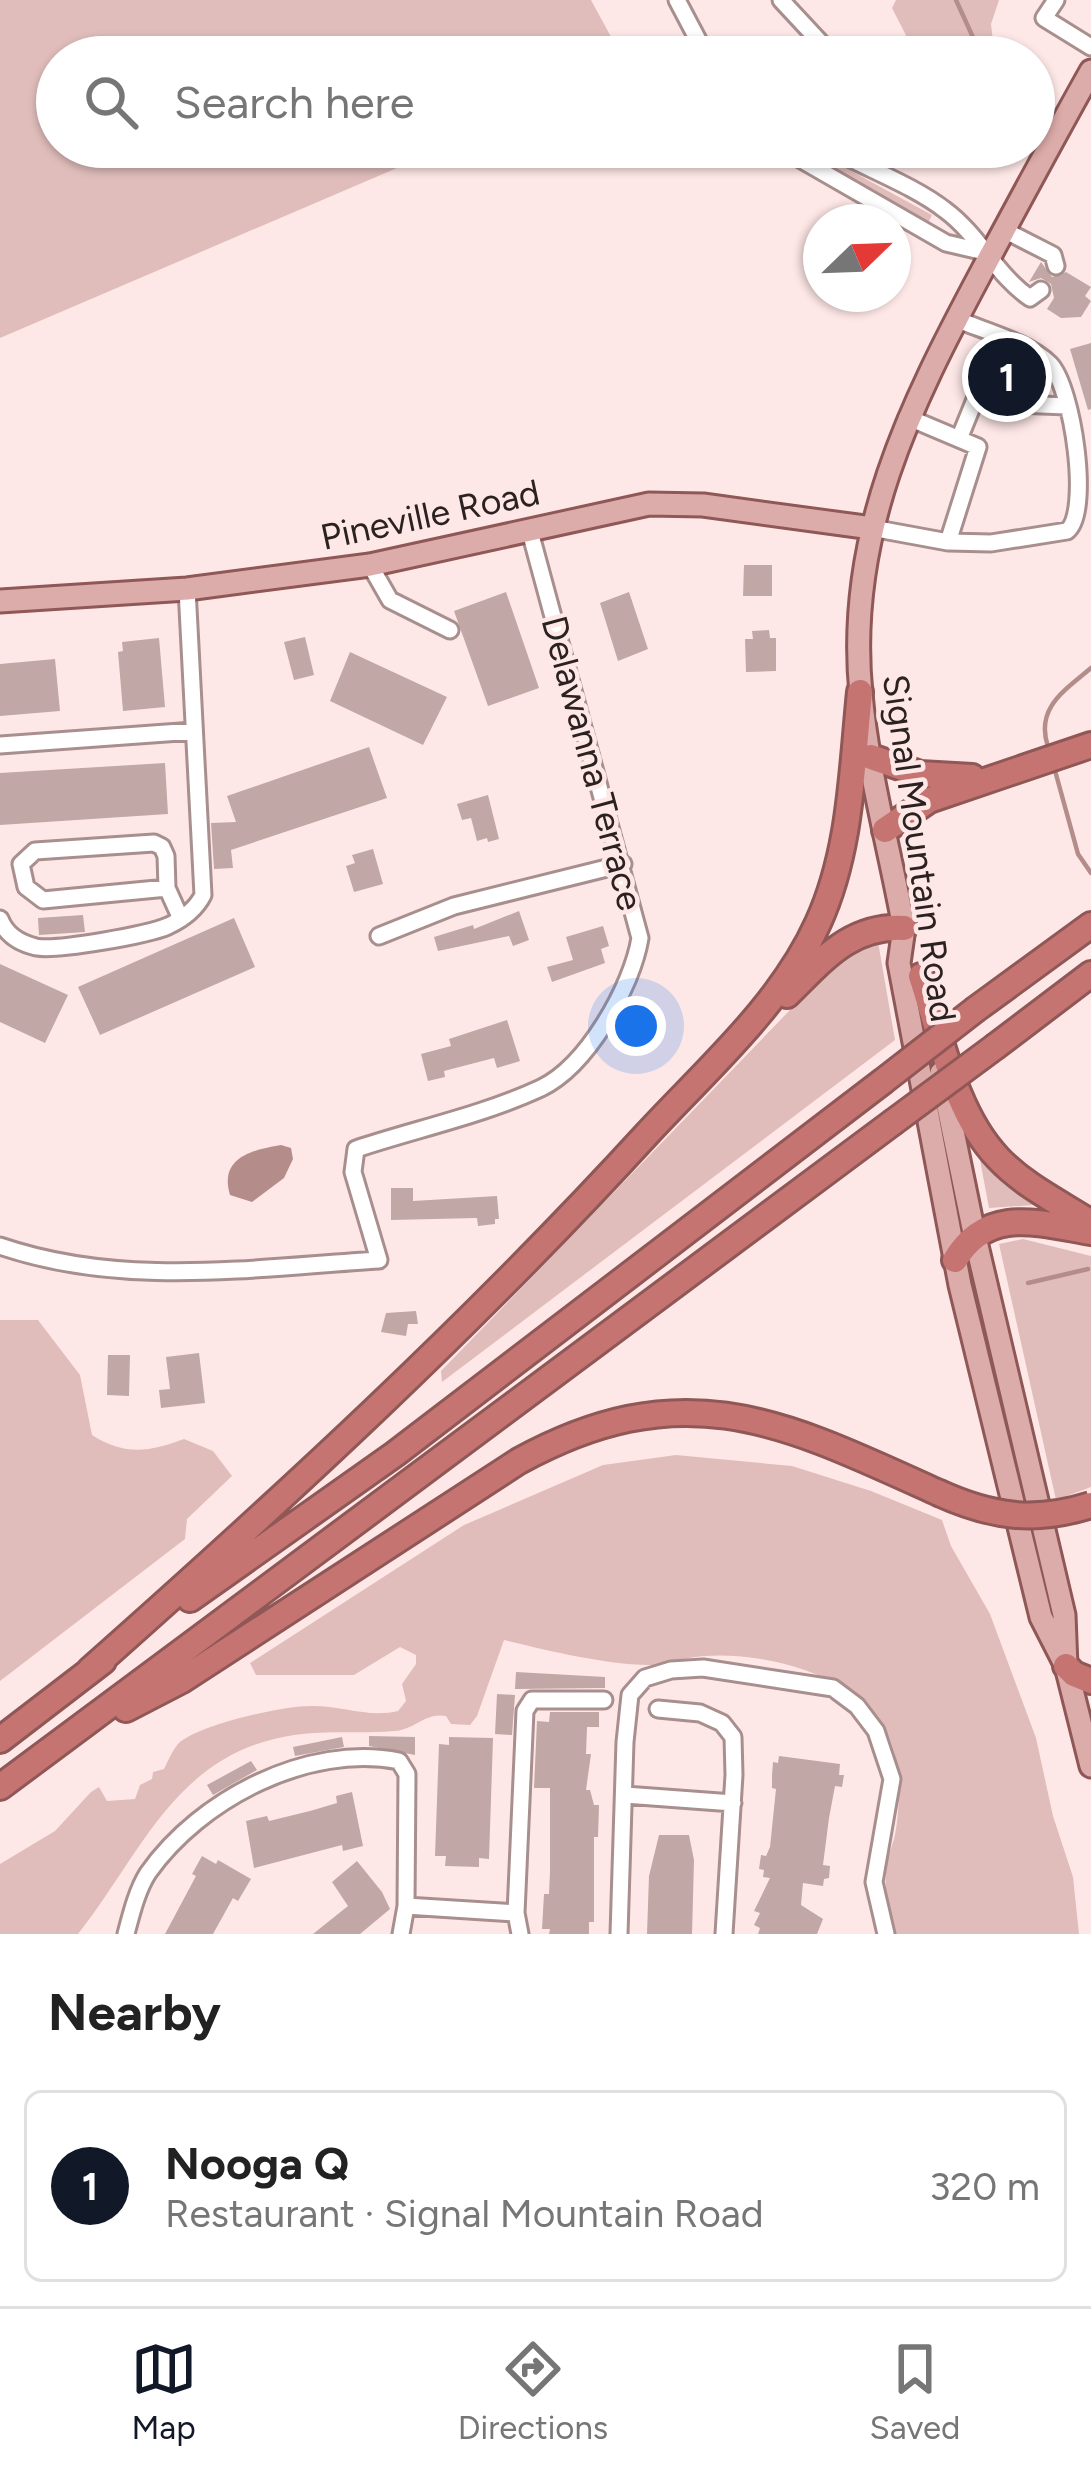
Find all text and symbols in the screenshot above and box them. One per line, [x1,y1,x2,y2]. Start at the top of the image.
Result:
search box [36,36,1055,168]
icon: search [78,69,144,135]
text: Search here [174,75,414,129]
north arrow [803,204,911,312]
pin: 1 [968,332,1046,422]
street label: Pineville Road [317,470,544,559]
street label: Delawanna Terrace [533,611,653,915]
street label: Signal Mountain Road [874,672,965,1025]
your location [606,996,666,1056]
text: Nearby [48,1982,221,2043]
text: Nooga Q [165,2136,349,2190]
text: 1 [82,2163,98,2210]
text: 320 m [929,2163,1040,2210]
text: Restaurant · Signal Mountain Road [165,2190,764,2237]
tab: Map [131,2336,197,2447]
tab: Directions [458,2336,608,2447]
tab: Saved [869,2336,960,2447]

